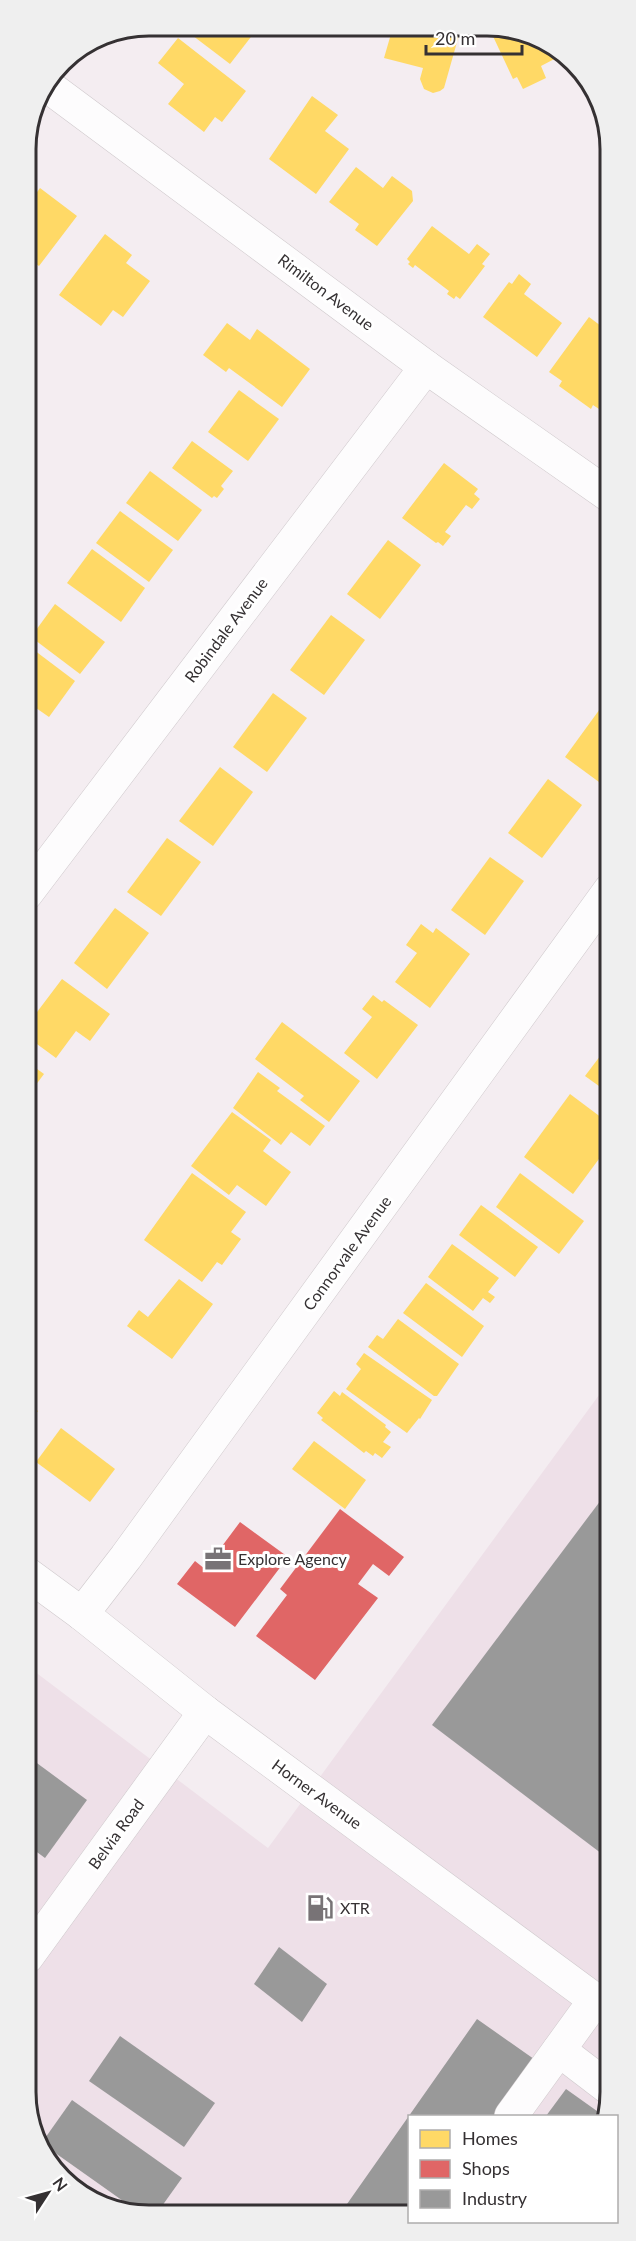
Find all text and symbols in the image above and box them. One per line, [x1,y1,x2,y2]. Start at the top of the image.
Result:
scale bar [426,18,522,56]
text: 20 m [435,27,475,49]
street label: Rimilton Avenue [275,249,378,334]
street label: Robindale Avenue [180,574,271,686]
street label: Connorvale Avenue [299,1192,395,1314]
office icon: Explore Agency [203,1544,233,1574]
place label: Explore Agency [238,1549,348,1568]
street label: Horner Avenue [269,1755,366,1833]
street label: Belvia Road [84,1795,147,1872]
fuel station icon: XTR [305,1893,335,1923]
place label: XTR [340,1898,370,1917]
legend [408,2115,618,2223]
text: Homes [462,2127,518,2149]
text: Shops [462,2157,510,2179]
north arrow [18,2163,78,2223]
text: N [49,2173,72,2194]
text: Industry [462,2187,528,2209]

